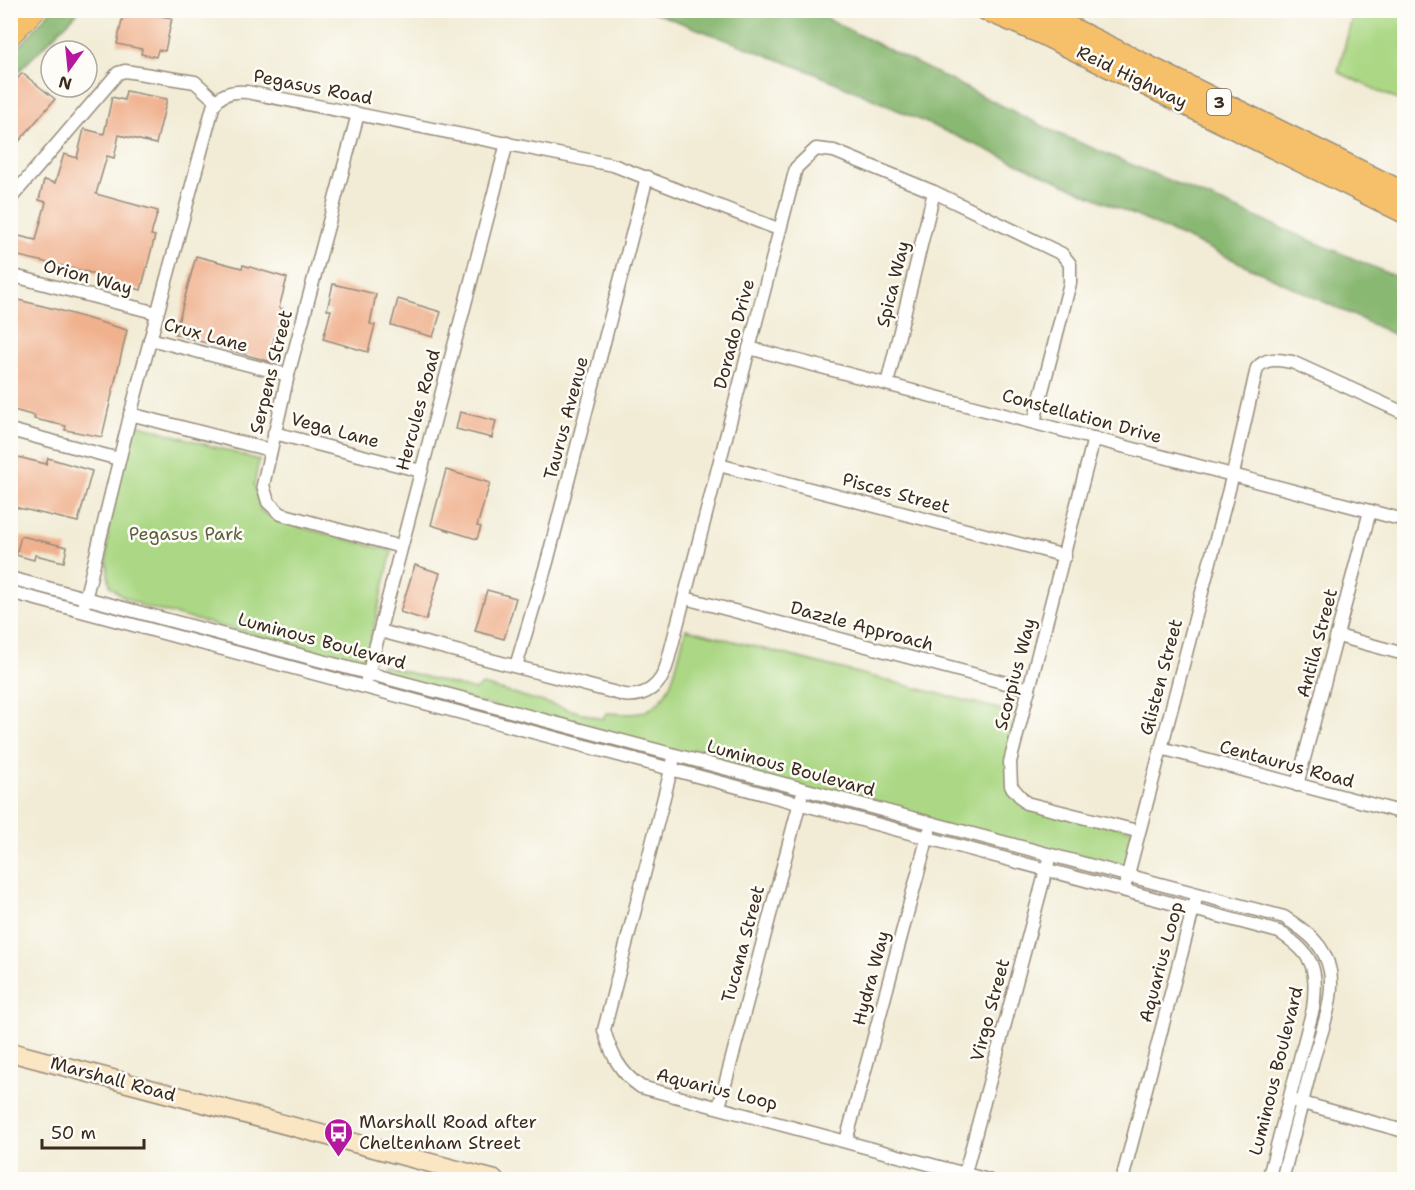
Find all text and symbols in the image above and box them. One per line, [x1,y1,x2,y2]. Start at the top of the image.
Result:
north arrow [39,39,99,99]
street label: Reid Highway [1073,40,1191,114]
street label: Pegasus Road [251,64,375,110]
text: N [56,71,74,95]
road number: 3 [1207,89,1231,115]
street label: Spica Way [871,238,915,330]
street label: Orion Way [41,254,135,300]
street label: Dorado Drive [708,276,760,392]
street label: Serpens Street [244,307,298,436]
street label: Crux Lane [161,312,251,358]
street label: Hercules Road [390,347,446,473]
street label: Taurus Avenue [538,354,594,482]
street label: Constellation Drive [999,383,1165,449]
street label: Vega Lane [288,407,382,453]
street label: Pisces Street [840,467,953,519]
park label: Pegasus Park [129,522,243,546]
street label: Antila Street [1291,586,1343,700]
street label: Dazzle Approach [788,595,936,657]
street label: Luminous Boulevard [235,607,409,675]
street label: Scorpius Way [989,615,1041,733]
street label: Glisten Street [1134,616,1188,738]
street label: Luminous Boulevard [704,734,878,802]
street label: Centaurus Road [1217,734,1357,794]
street label: Tucana Street [716,883,770,1005]
street label: Aquarius Loop [1133,899,1189,1025]
street label: Hydra Way [847,928,895,1028]
street label: Virgo Street [965,956,1015,1064]
street label: Luminous Boulevard [1243,984,1309,1158]
street label: Marshall Road [48,1051,178,1107]
street label: Aquarius Loop [654,1062,780,1116]
place label: Marshall Road after Cheltenham Street [359,1110,537,1155]
scale bar [42,1112,144,1150]
bus stop icon: Marshall Road after Cheltenham Street [322,1116,354,1158]
text: 50 m [51,1121,96,1145]

